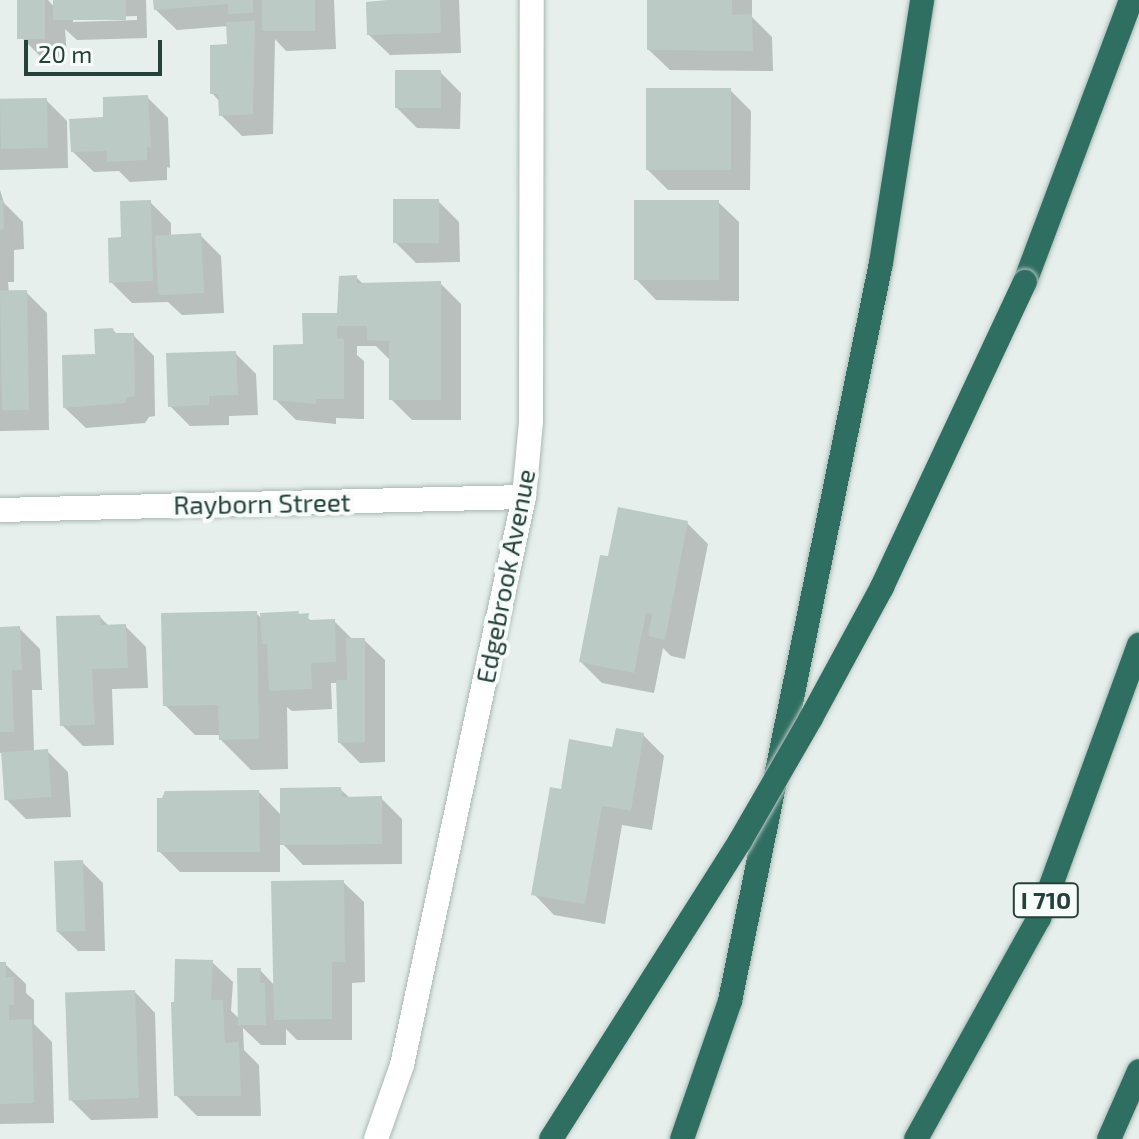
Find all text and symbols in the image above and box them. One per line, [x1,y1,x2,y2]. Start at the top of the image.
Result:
scale bar [28,24,166,74]
text: 20 m [38,39,92,68]
street label: Edgebrook Avenue [469,466,541,686]
street label: Rayborn Street [173,486,351,520]
road number: I 710 [1012,880,1080,920]

